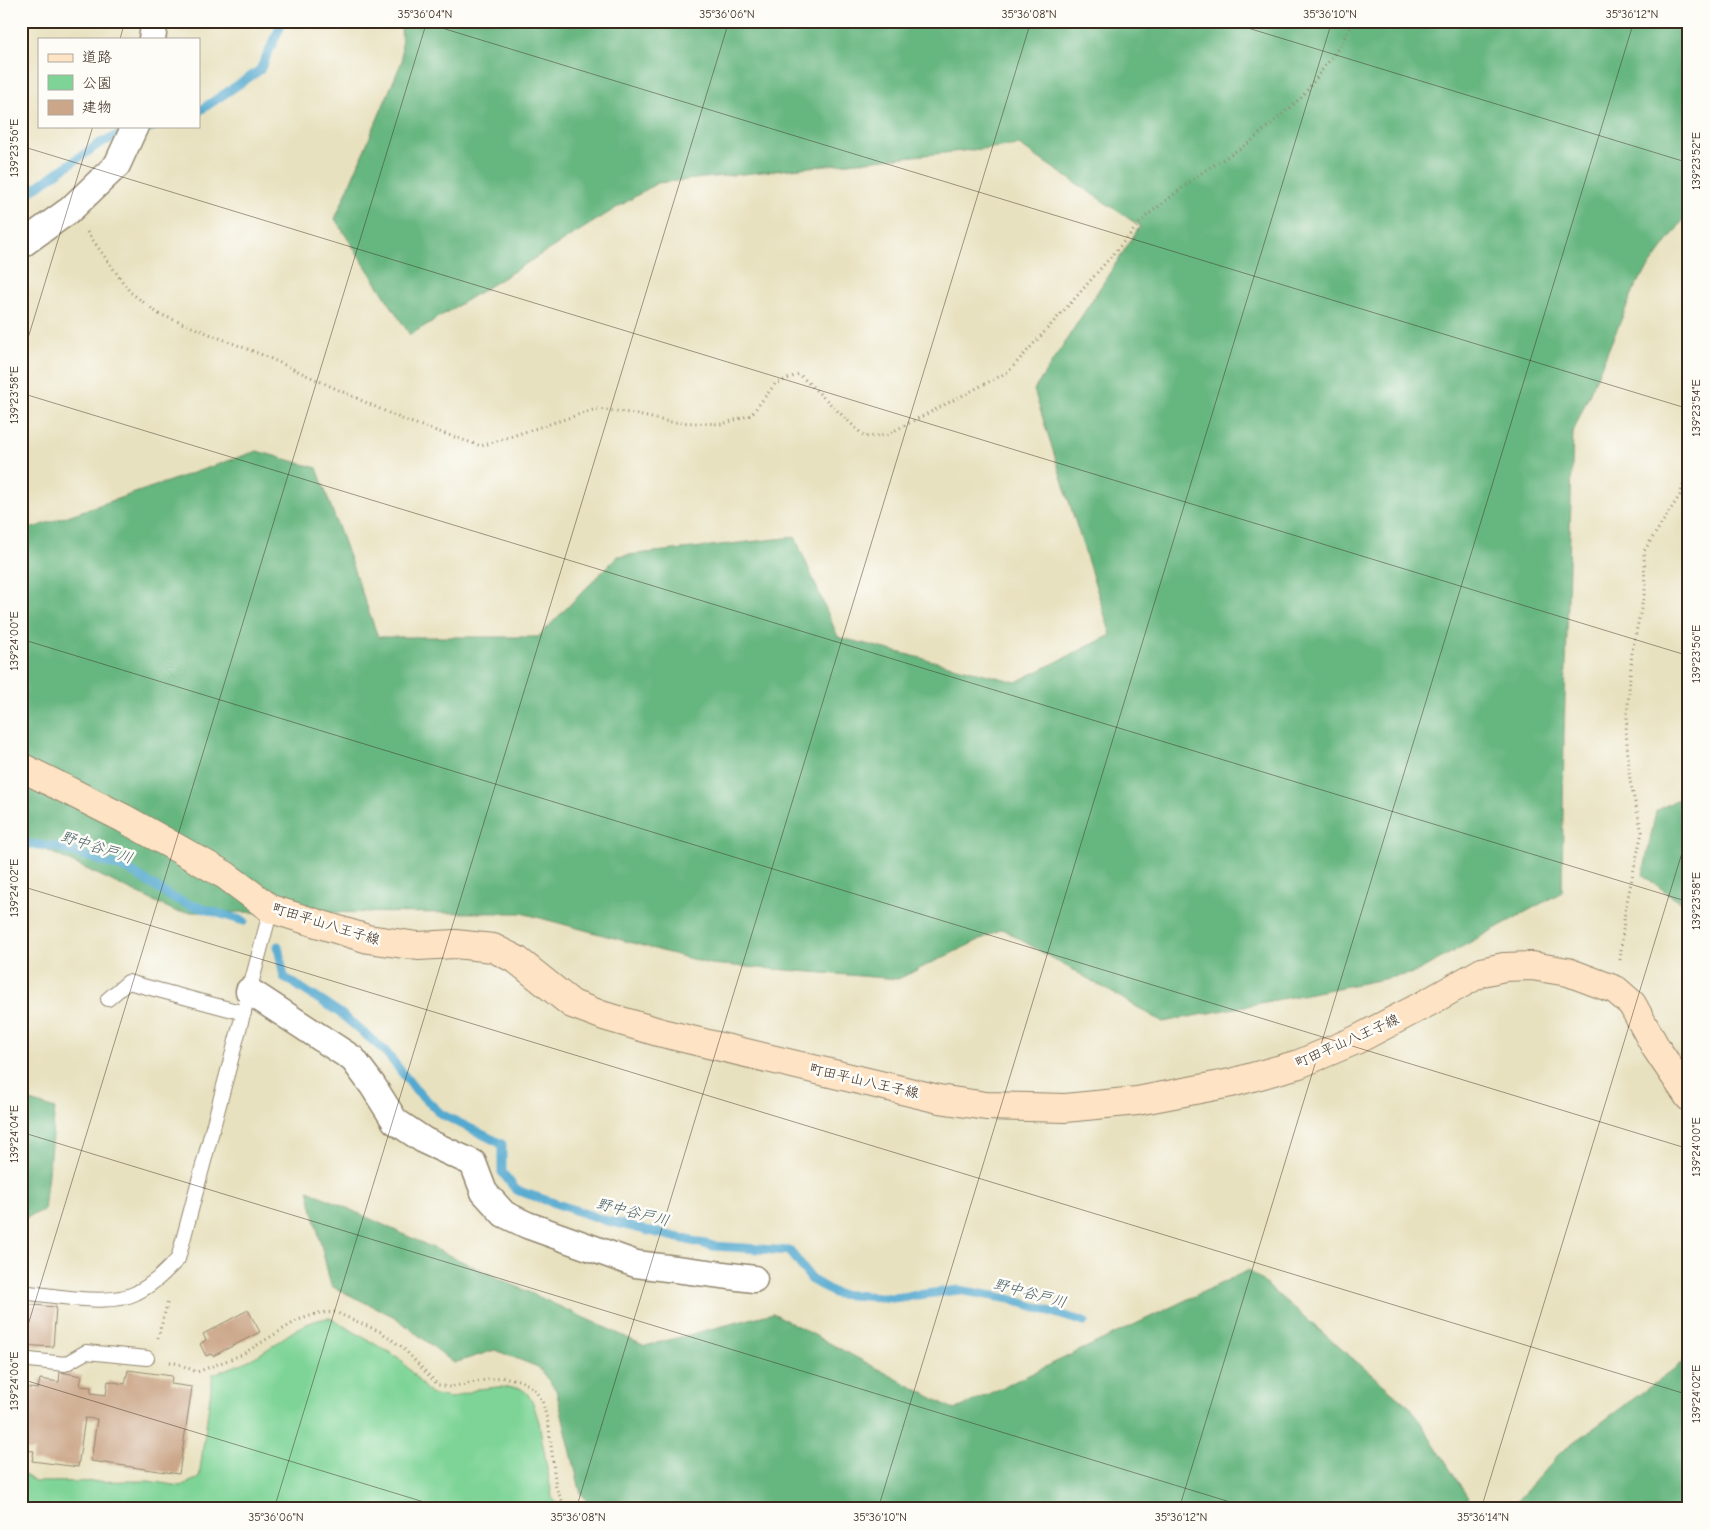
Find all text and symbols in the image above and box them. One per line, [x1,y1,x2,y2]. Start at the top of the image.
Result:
text: 35°36'04"N [398,7,452,21]
text: 35°36'06"N [699,7,755,21]
text: 35°36'08"N [1001,7,1057,21]
text: 35°36'10"N [1303,7,1357,21]
text: 35°36'12"N [1606,7,1658,21]
legend [38,38,200,128]
text: 道路 [82,48,112,66]
text: 公園 [82,74,112,92]
text: 建物 [82,98,112,116]
text: 139°23'56"E [7,119,21,177]
text: 139°23'52"E [1689,132,1703,190]
text: 139°23'58"E [7,366,21,424]
text: 139°23'54"E [1689,379,1703,437]
text: 139°24'00"E [7,611,21,671]
text: 139°23'56"E [1689,625,1703,683]
water label: 野中谷戸川 [59,827,135,867]
text: 139°24'02"E [7,859,21,917]
text: 139°23'58"E [1689,872,1703,930]
street label: 町田平山八王子線 [270,899,382,949]
street label: 町田平山八王子線 [1292,1010,1402,1072]
street label: 町田平山八王子線 [808,1060,920,1102]
text: 139°24'04"E [7,1105,21,1163]
text: 139°24'00"E [1689,1117,1703,1177]
water label: 野中谷戸川 [594,1194,672,1230]
water label: 野中谷戸川 [991,1275,1069,1311]
text: 139°24'06"E [7,1352,21,1410]
text: 139°24'02"E [1689,1365,1703,1423]
text: 35°36'06"N [248,1510,304,1524]
text: 35°36'08"N [550,1510,606,1524]
text: 35°36'10"N [853,1510,907,1524]
text: 35°36'12"N [1155,1510,1207,1524]
text: 35°36'14"N [1457,1510,1509,1524]

